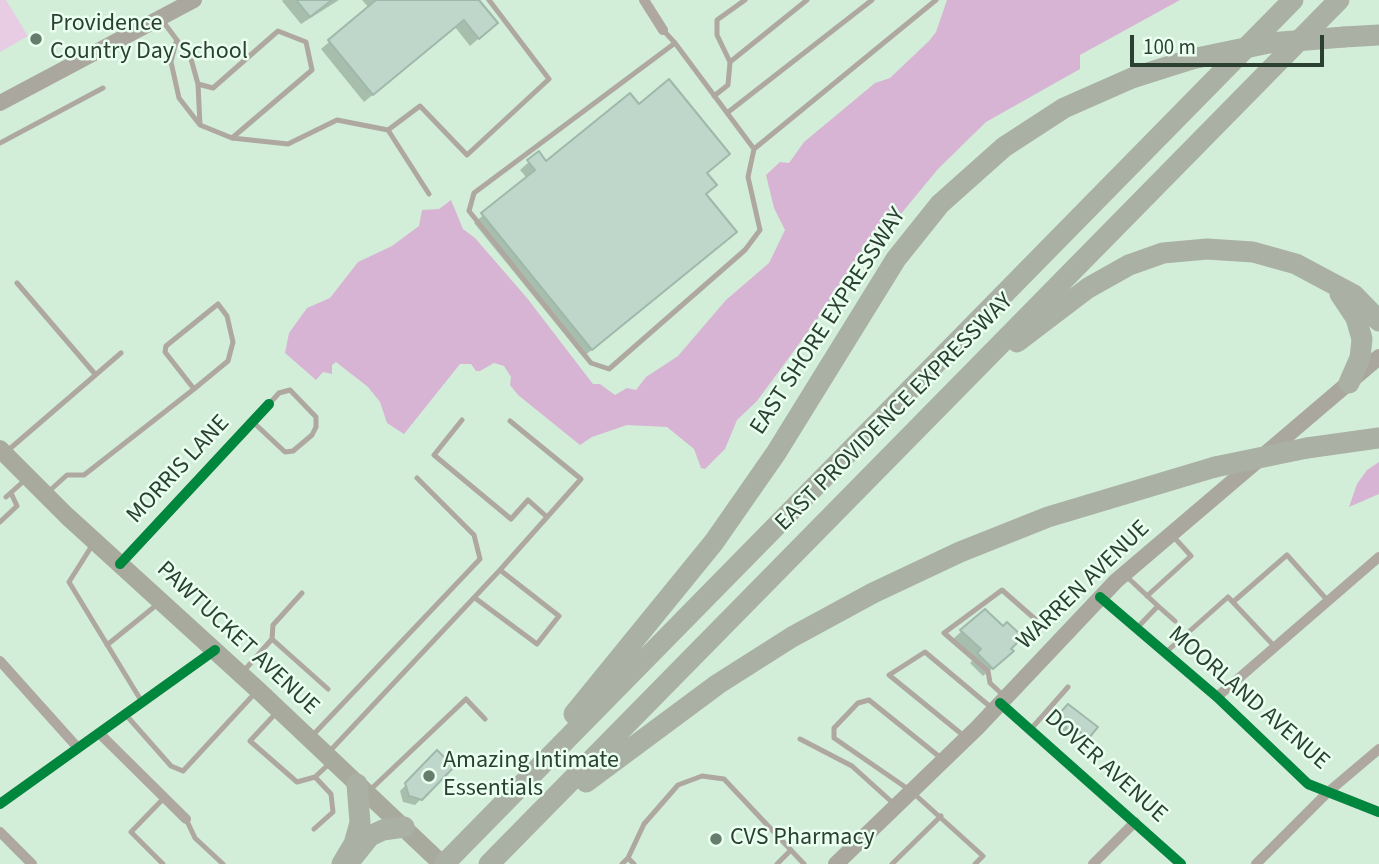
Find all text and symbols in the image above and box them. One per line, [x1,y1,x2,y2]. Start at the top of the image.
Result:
place label: Providence Country Day School [50,11,248,67]
scale bar [1134,21,1328,65]
marker: Providence Country Day School [28,31,44,47]
text: 100 m [1143,32,1196,62]
street label: EAST SHORE EXPRESSWAY [745,203,913,441]
street label: EAST PROVIDENCE EXPRESSWAY [770,288,1020,538]
street label: MORRIS LANE [122,410,236,530]
street label: WARREN AVENUE [1012,515,1156,657]
street label: PAWTUCKET AVENUE [150,556,324,722]
street label: MOORLAND AVENUE [1162,621,1334,777]
street label: DOVER AVENUE [1038,704,1172,830]
place label: Amazing Intimate Essentials [443,748,619,804]
marker: Amazing Intimate Essentials [421,768,437,784]
place label: CVS Pharmacy [730,825,875,853]
marker: CVS Pharmacy [708,831,724,847]

